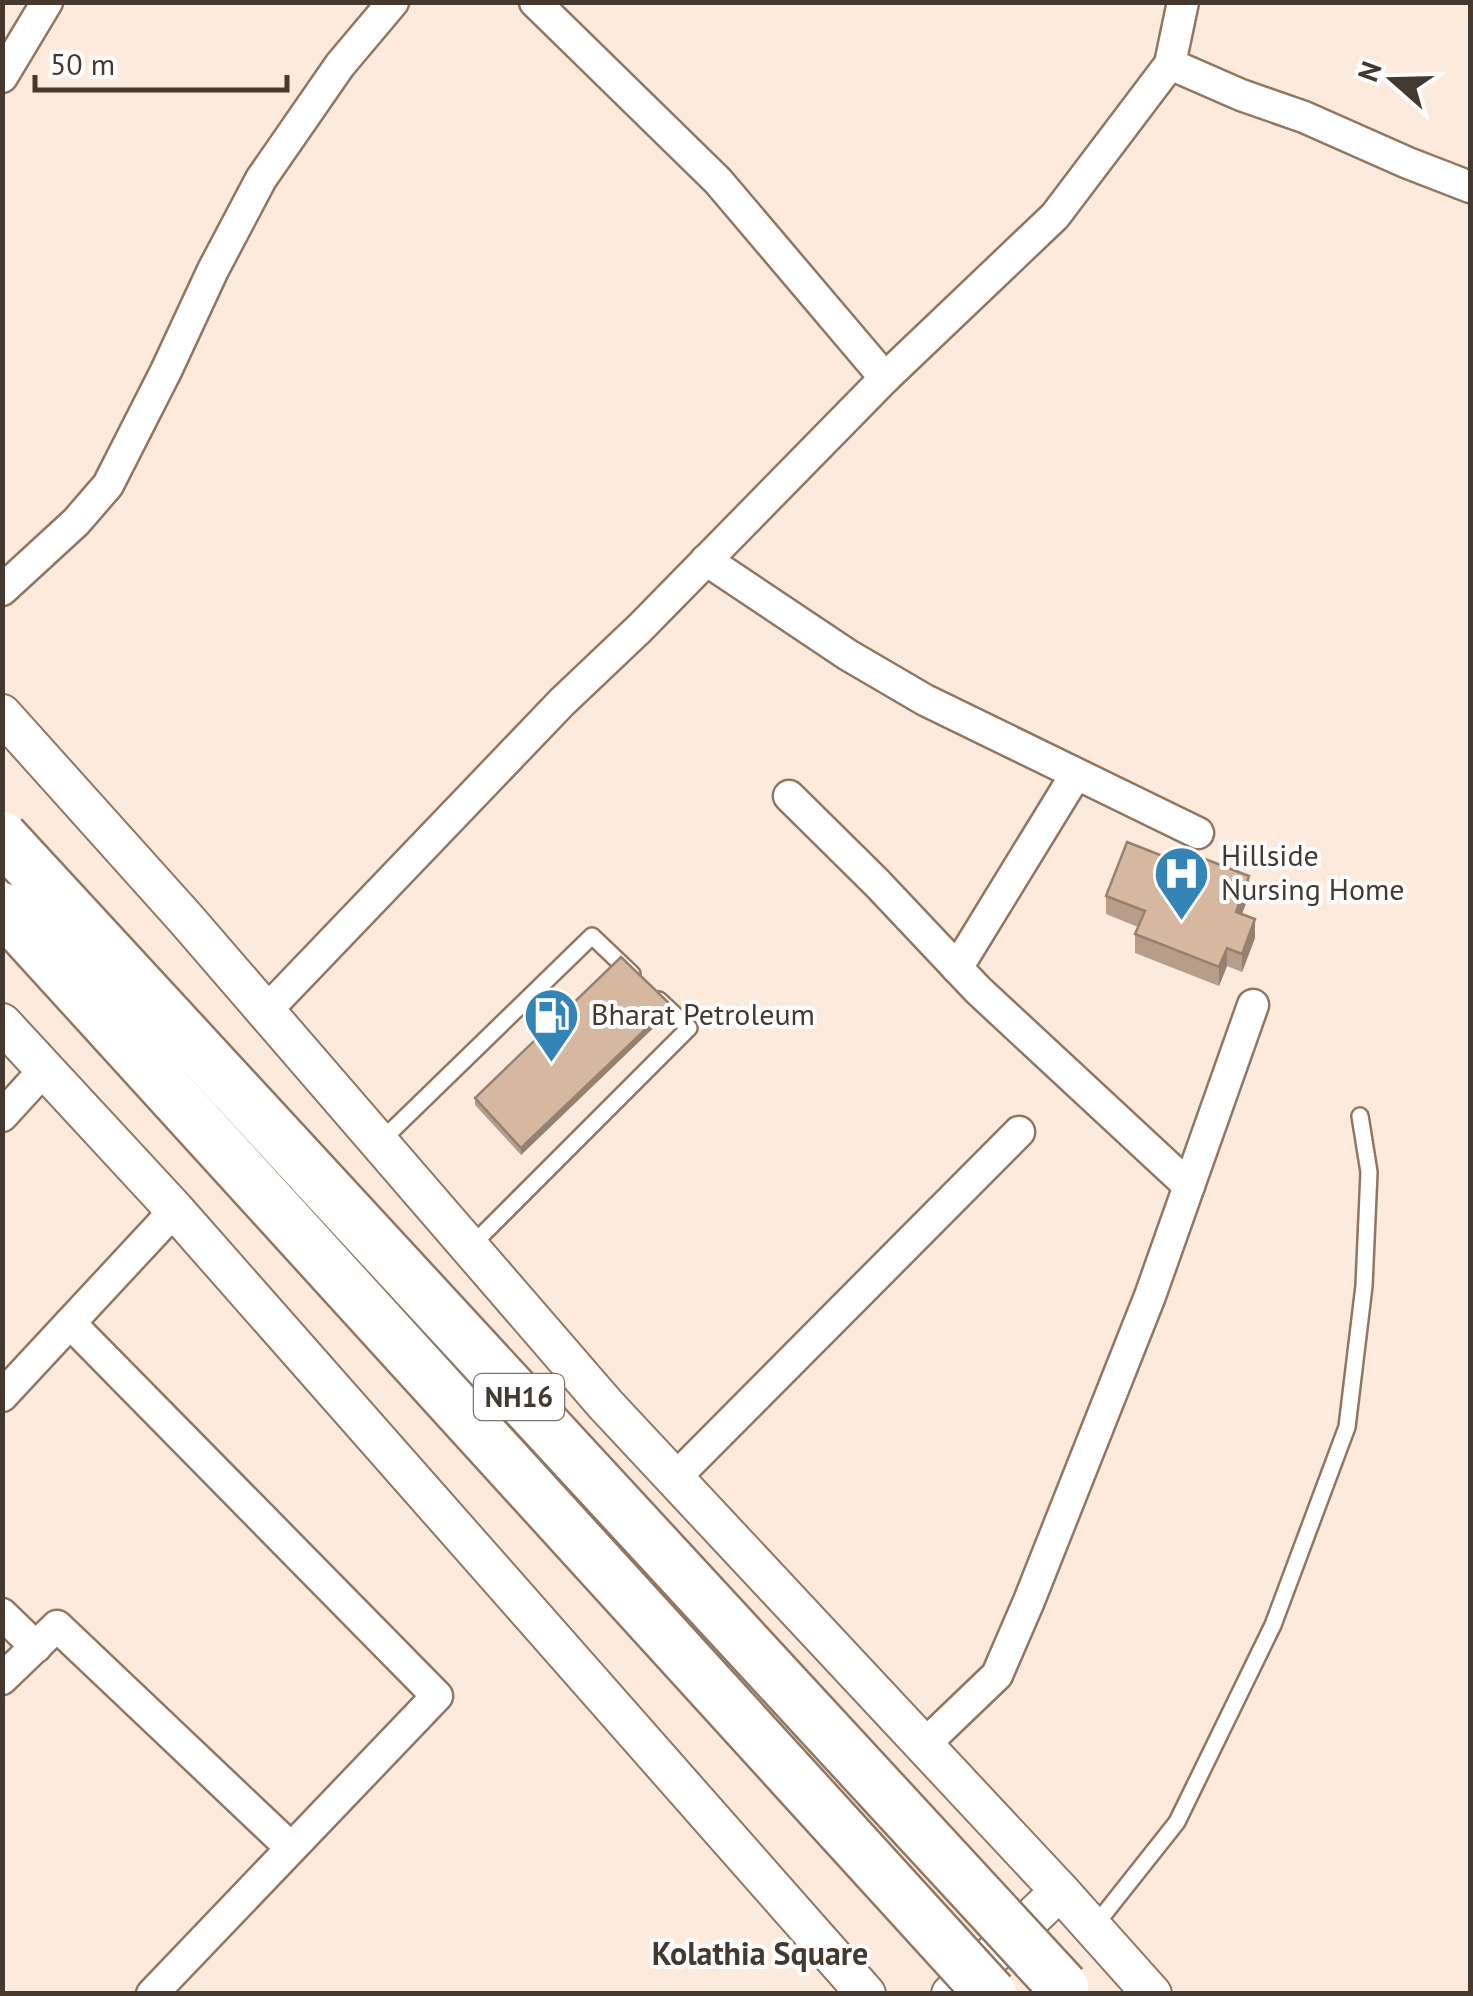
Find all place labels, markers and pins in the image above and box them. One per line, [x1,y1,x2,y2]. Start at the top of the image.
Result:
place label: Hillside Nursing Home [1221,835,1405,908]
hospital icon: Hillside Nursing Home [1152,843,1212,922]
fuel station icon: Bharat Petroleum [522,985,582,1064]
place label: Bharat Petroleum [591,994,815,1033]

